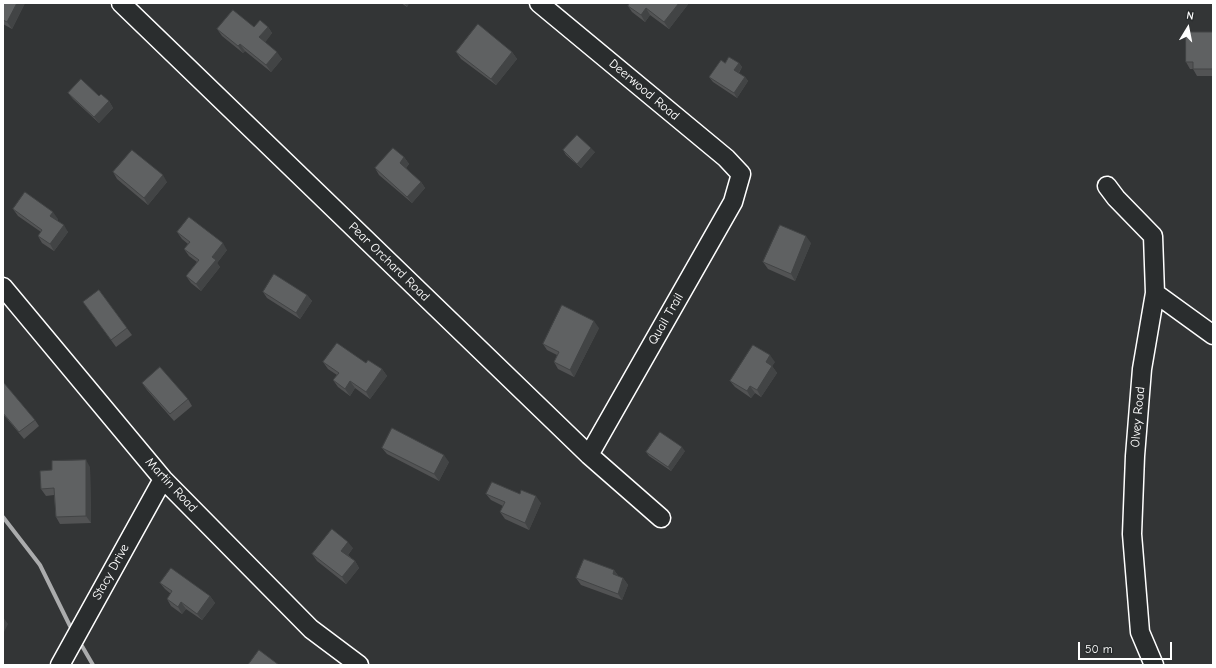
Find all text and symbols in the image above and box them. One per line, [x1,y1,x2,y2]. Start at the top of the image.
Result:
north arrow [1168,8,1208,48]
text: N [1186,9,1195,23]
street label: Deerwood Road [606,56,682,124]
street label: Pear Orchard Road [345,219,433,305]
street label: Quail Trail [645,290,687,348]
street label: Olvey Road [1128,386,1148,448]
street label: Martin Road [142,454,200,516]
street label: Stacy Drive [89,541,133,603]
scale bar [1080,634,1174,660]
text: 50 m [1085,642,1113,656]

